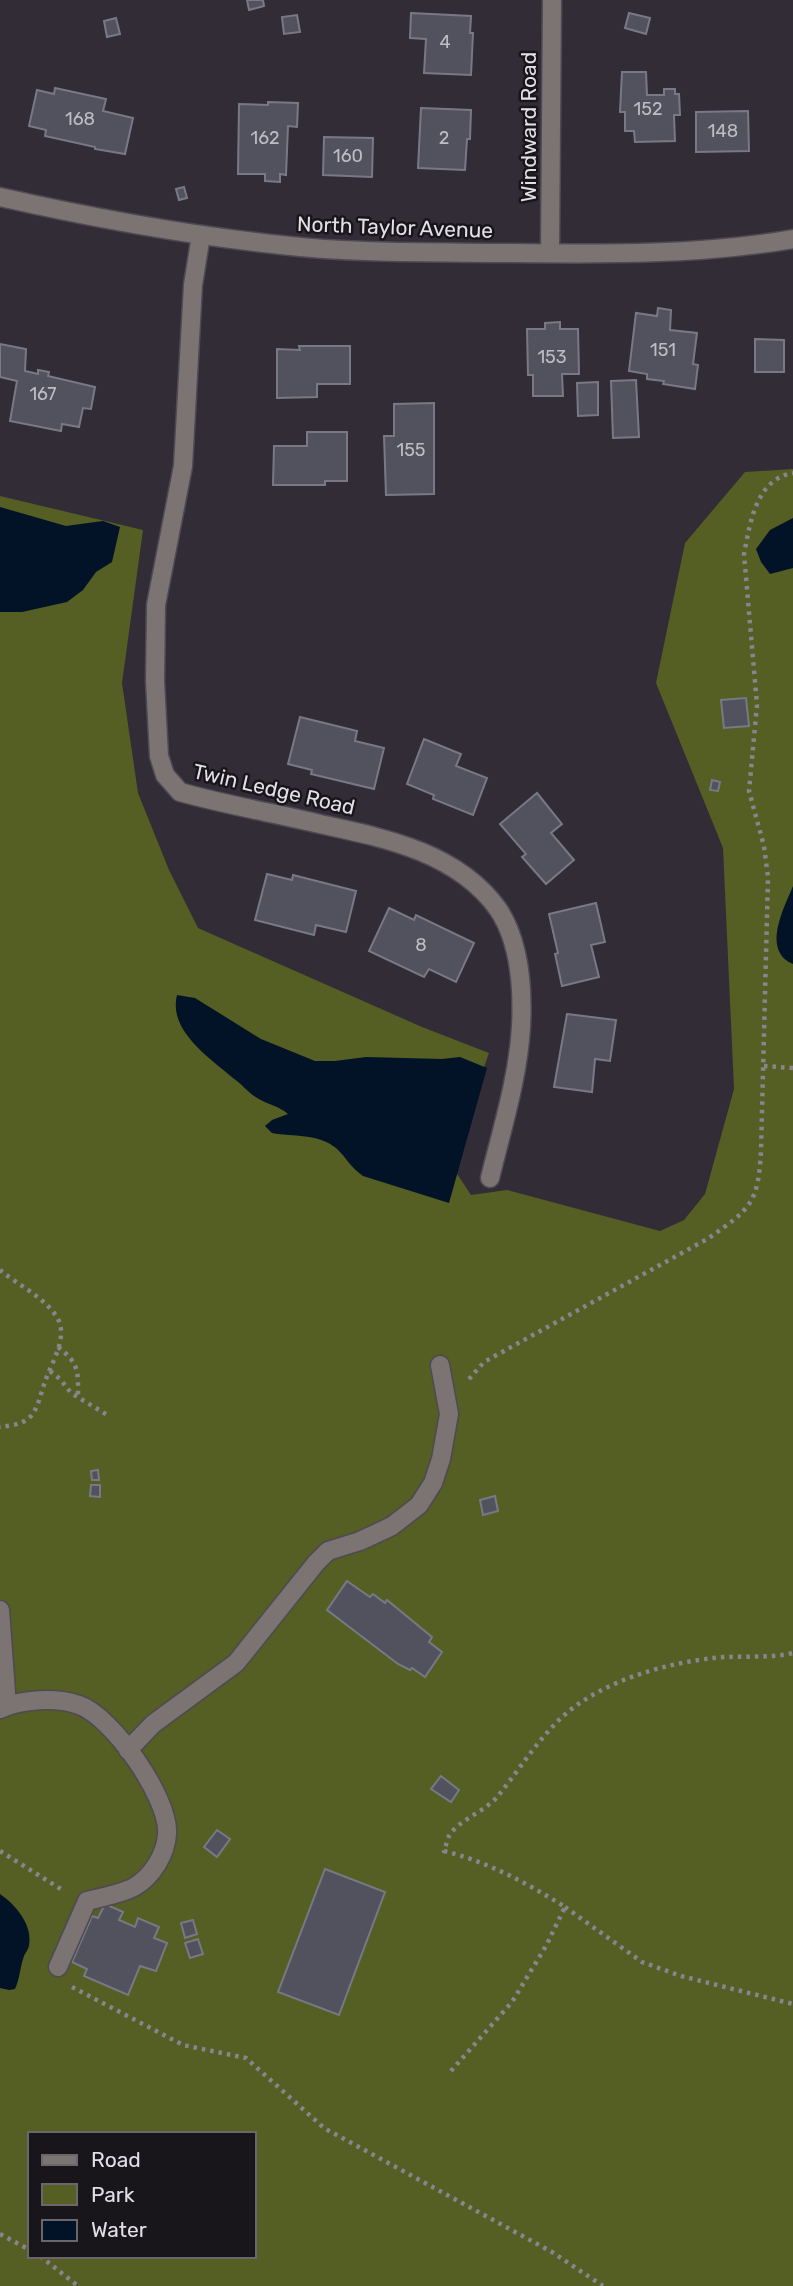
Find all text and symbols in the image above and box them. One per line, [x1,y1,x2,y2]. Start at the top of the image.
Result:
house number: 4 [439,31,451,53]
street label: Windward Road [516,52,541,202]
house number: 152 [634,98,662,120]
house number: 168 [65,108,95,130]
house number: 148 [708,120,738,142]
house number: 162 [250,127,280,149]
house number: 2 [439,127,449,149]
house number: 160 [333,145,363,167]
street label: North Taylor Avenue [297,211,493,243]
house number: 151 [650,339,676,361]
house number: 153 [537,346,567,368]
house number: 167 [29,383,57,405]
house number: 155 [396,439,426,461]
street label: Twin Ledge Road [191,758,357,820]
house number: 8 [415,934,427,956]
legend [28,2132,256,2258]
text: Road [91,2147,141,2172]
text: Park [91,2182,135,2207]
text: Water [91,2217,147,2242]

